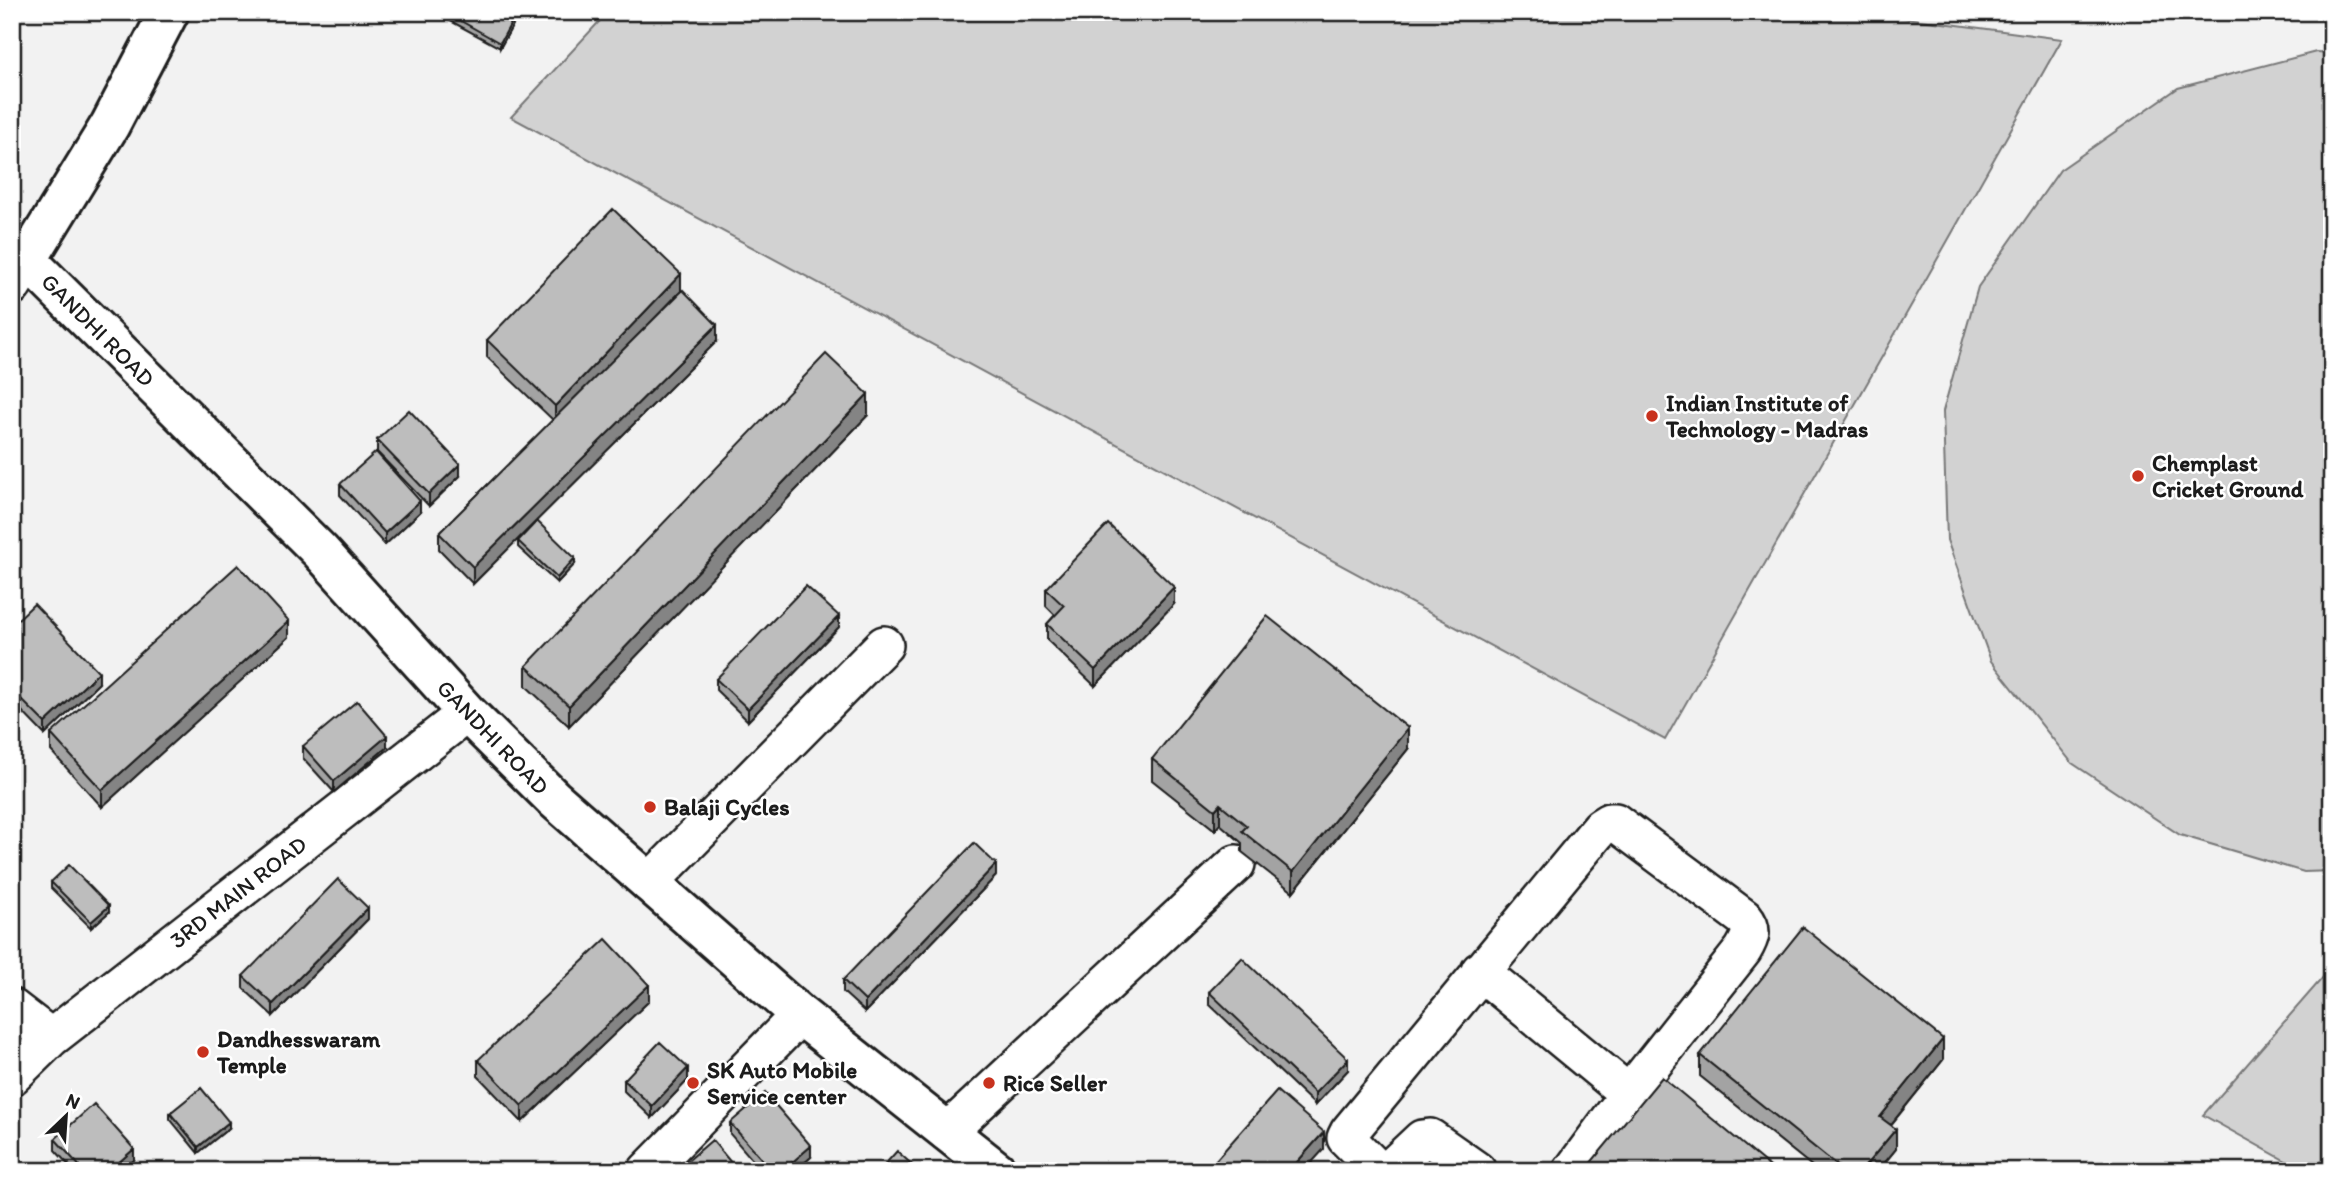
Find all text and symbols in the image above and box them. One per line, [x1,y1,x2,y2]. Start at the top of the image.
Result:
street label: GANDHI ROAD [35,267,161,393]
place label: Indian Institute of Technology - Madras [1665,389,1868,443]
marker: Indian Institute of Technology - Madras [1644,408,1660,424]
place label: Chemplast Cricket Ground [2152,449,2304,503]
marker: Chemplast Cricket Ground [2130,468,2146,484]
street label: GANDHI ROAD [431,674,555,800]
place label: Balaji Cycles [664,793,790,821]
marker: Balaji Cycles [642,799,658,815]
street label: 3RD MAIN ROAD [164,830,312,954]
place label: Dandhesswaram Temple [216,1025,381,1079]
marker: Dandhesswaram Temple [195,1044,211,1060]
place label: SK Auto Mobile Service center [707,1056,857,1110]
place label: Rice Seller [1003,1069,1108,1097]
marker: SK Auto Mobile Service center [685,1075,701,1091]
marker: Rice Seller [981,1075,997,1091]
north arrow [32,1082,102,1152]
text: N [62,1088,84,1114]

